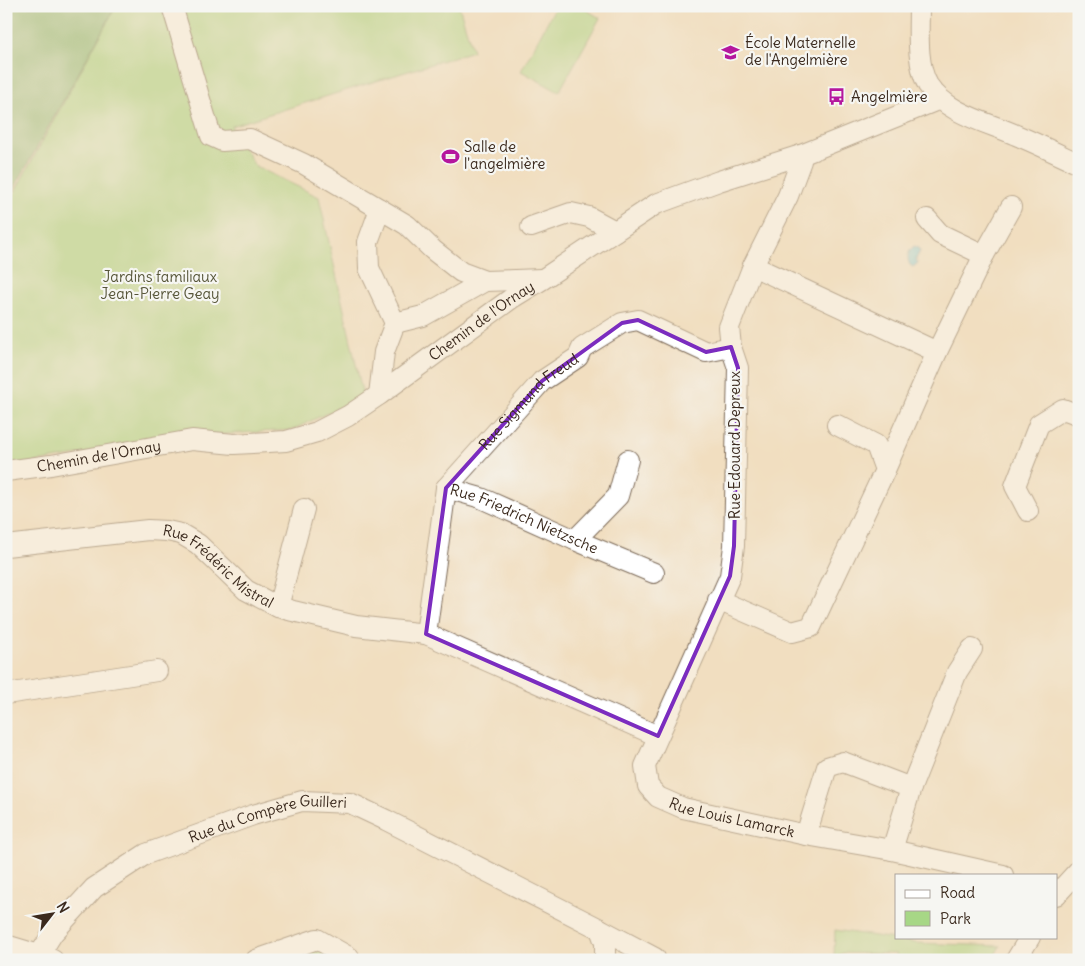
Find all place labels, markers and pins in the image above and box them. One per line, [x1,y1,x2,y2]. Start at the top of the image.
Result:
place label: École Maternelle de l'Angelmière [745,33,856,69]
school or university icon: École Maternelle de l'Angelmière [721,42,741,62]
bus stop icon: Angelmière [827,87,847,107]
place label: Angelmière [851,87,928,106]
place label: Salle de l'angelmière [464,137,545,173]
sports icon: Salle de l'angelmière [440,146,460,166]

